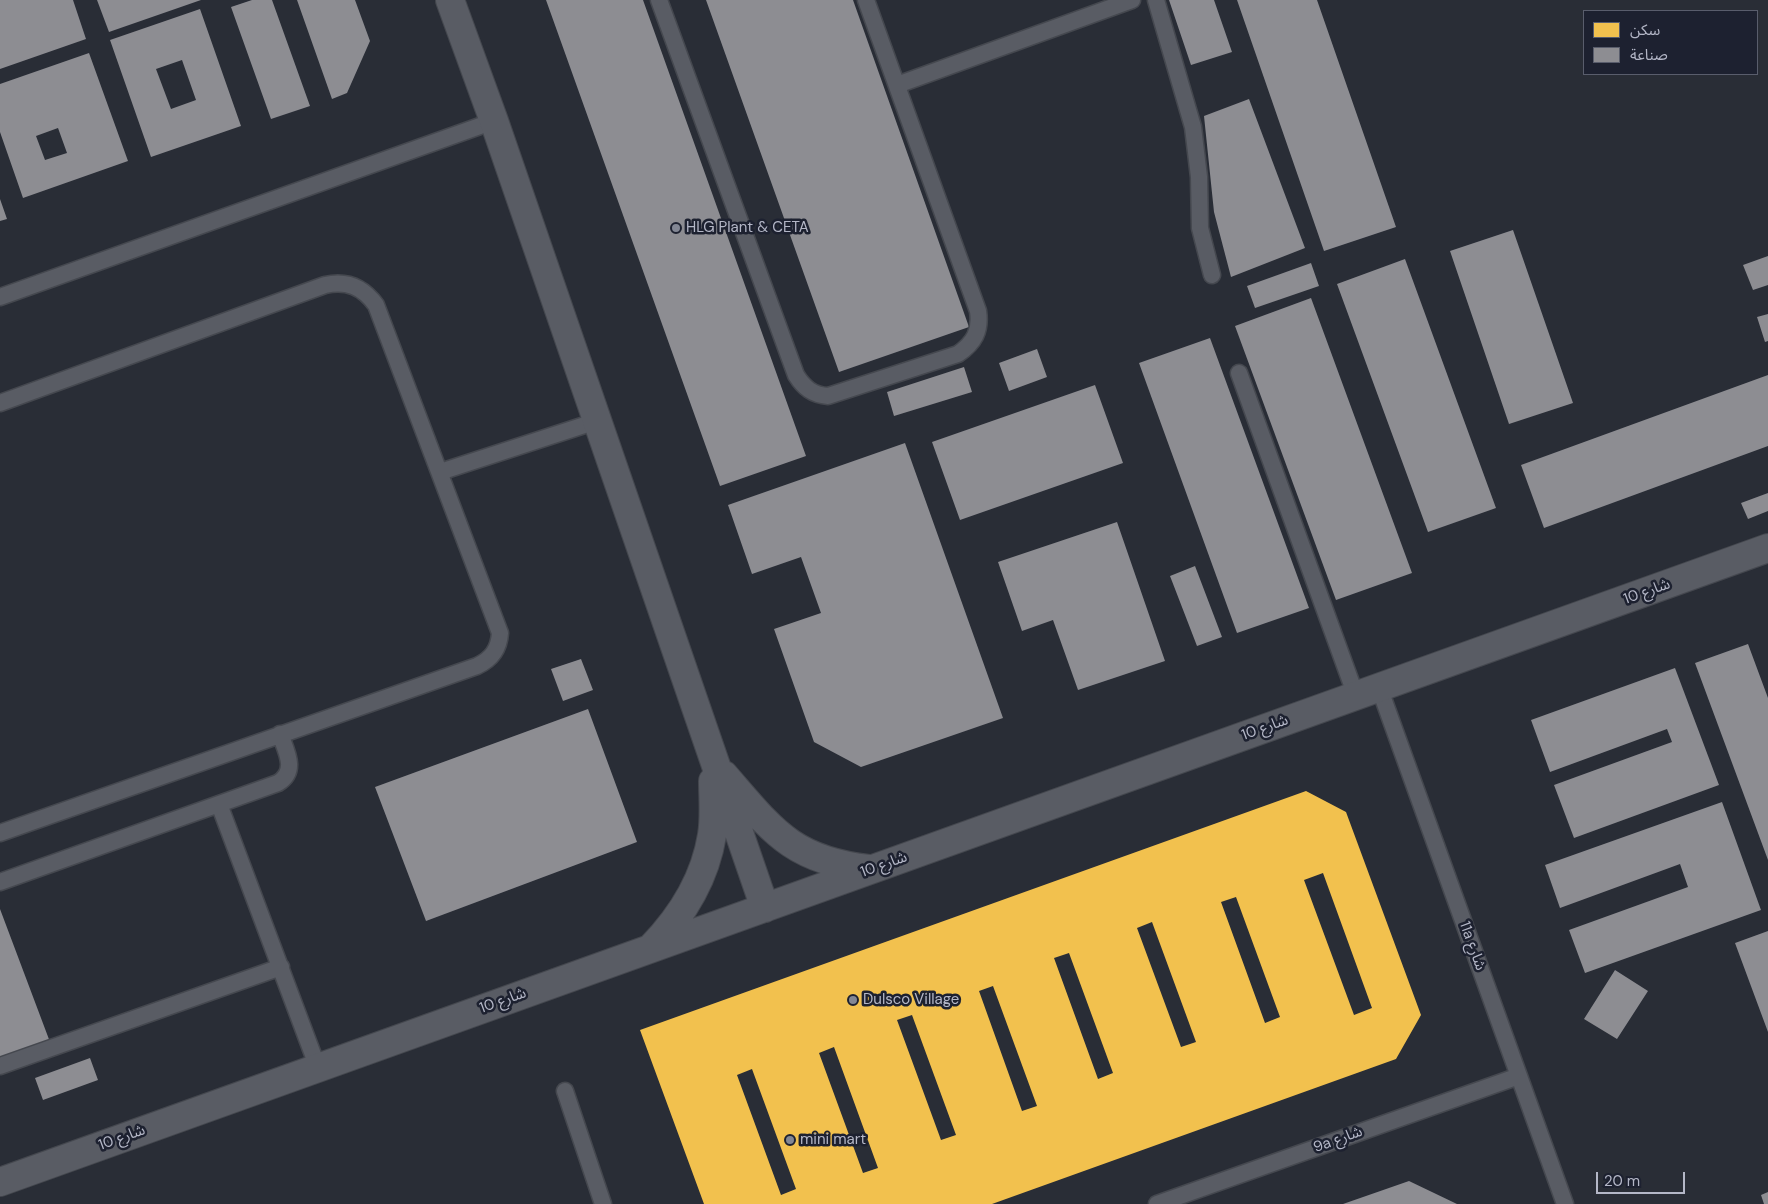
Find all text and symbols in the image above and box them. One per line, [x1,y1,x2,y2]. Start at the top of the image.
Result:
legend [1583,10,1758,75]
text: سكن [1630,20,1660,40]
text: صناعة [1630,45,1668,65]
place label: HLG Plant & CETA [686,219,809,237]
marker: HLG Plant & CETA [670,222,682,234]
street label: شارع 10 [1621,575,1673,609]
street label: شارع 10 [1239,711,1291,745]
street label: شارع 10 [858,848,910,882]
street label: 11a شارع [1455,919,1489,973]
street label: شارع 10 [477,984,529,1018]
place label: Dulsco Village [863,991,959,1009]
marker: Dulsco Village [847,994,859,1006]
street label: شارع 10 [96,1121,148,1155]
street label: 9a شارع [1311,1123,1365,1157]
place label: mini mart [800,1131,866,1149]
marker: mini mart [784,1134,796,1146]
scale bar [1598,1162,1687,1194]
text: 20 m [1604,1171,1640,1191]

